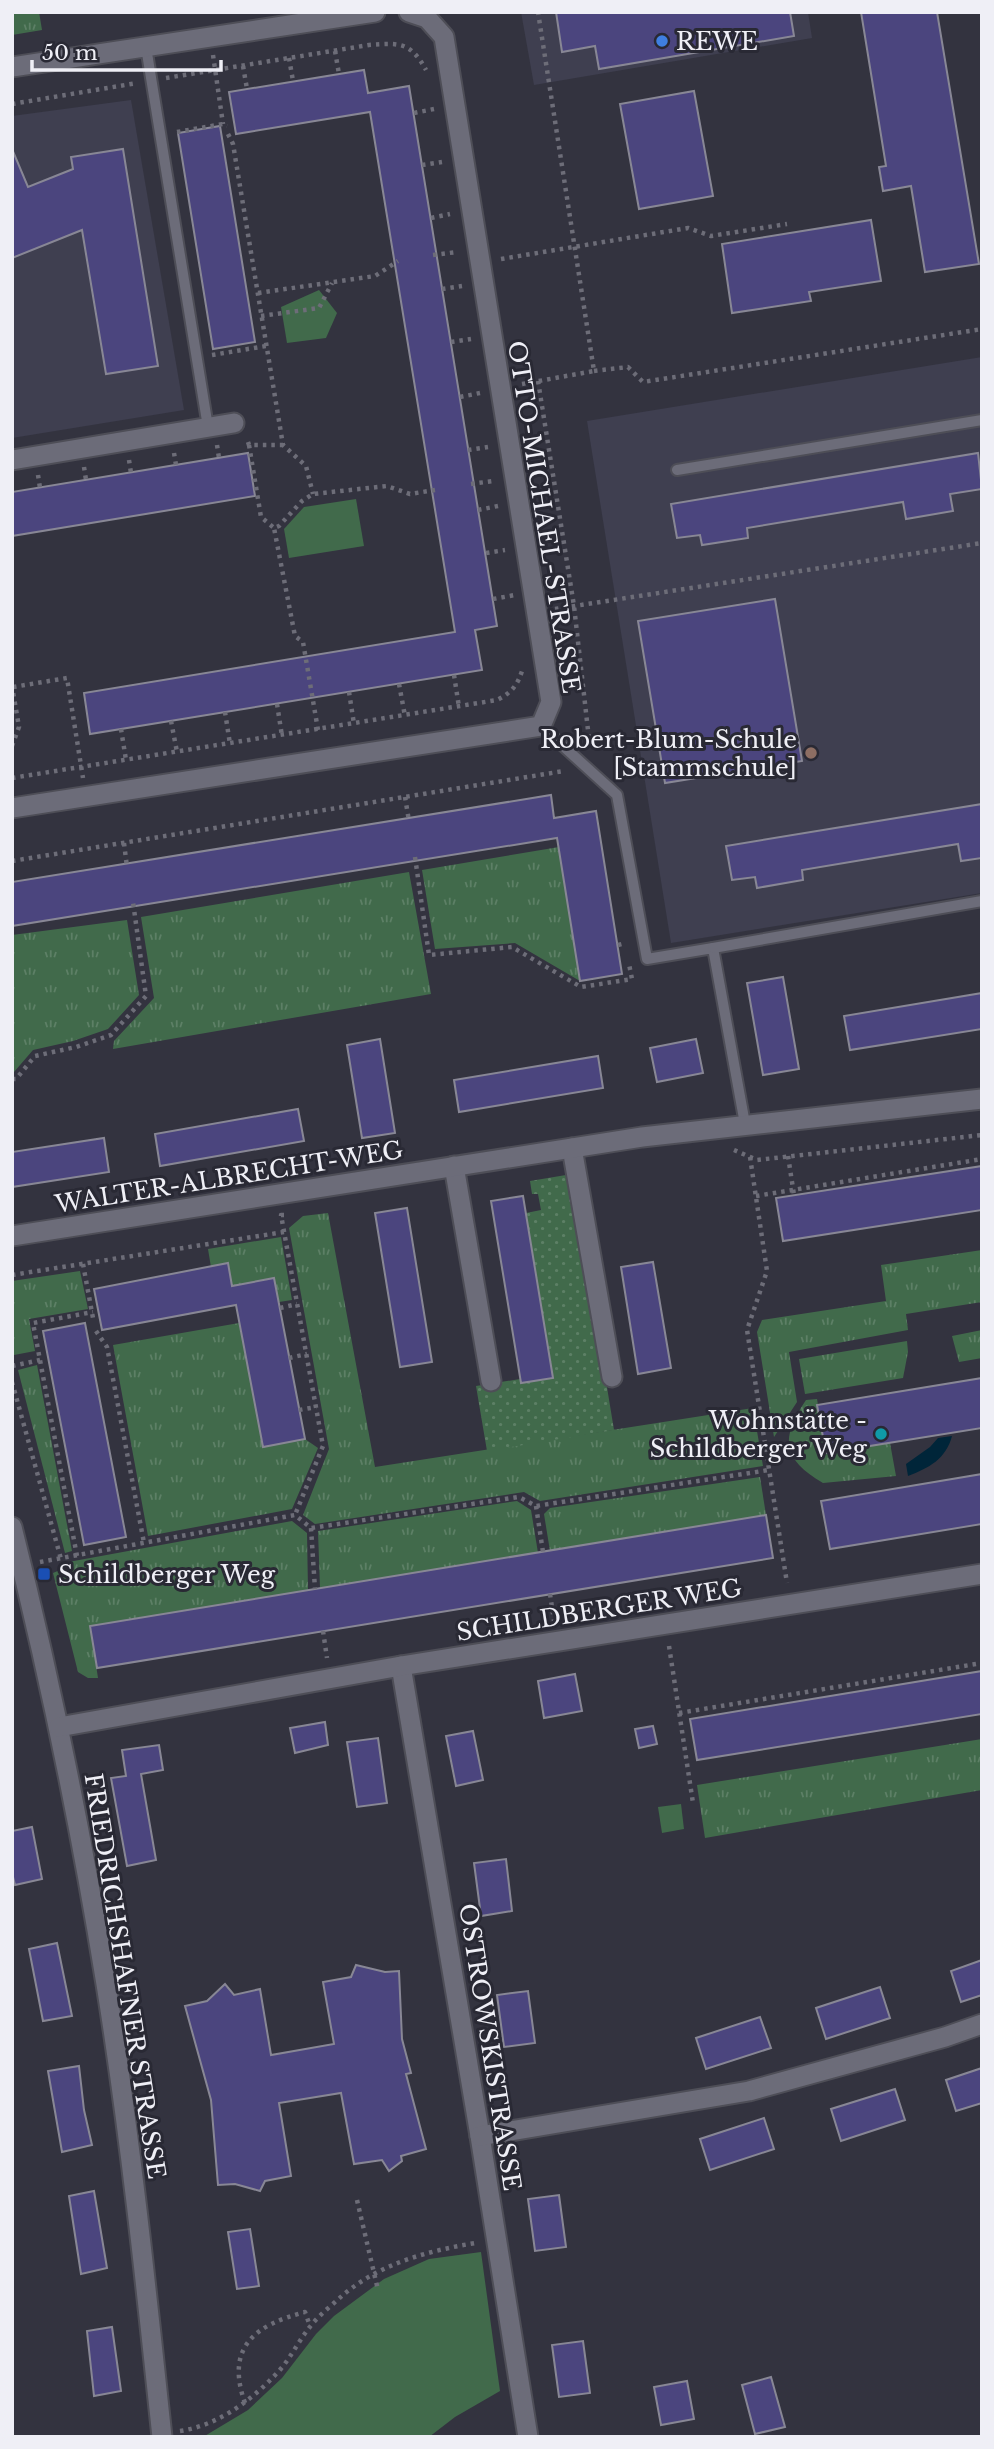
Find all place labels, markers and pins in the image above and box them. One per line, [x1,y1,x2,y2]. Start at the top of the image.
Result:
place label: REWE [676,27,758,56]
marker: REWE [654,33,670,49]
place label: Robert-Blum-Schule [Stammschule] [540,725,797,782]
marker: Robert-Blum-Schule [Stammschule] [803,745,819,761]
place label: Wohnstätte - Schildberger Weg [650,1406,868,1463]
marker: Wohnstätte - Schildberger Weg [873,1426,889,1442]
place label: Schildberger Weg [58,1560,276,1589]
marker: Schildberger Weg [36,1566,52,1582]

